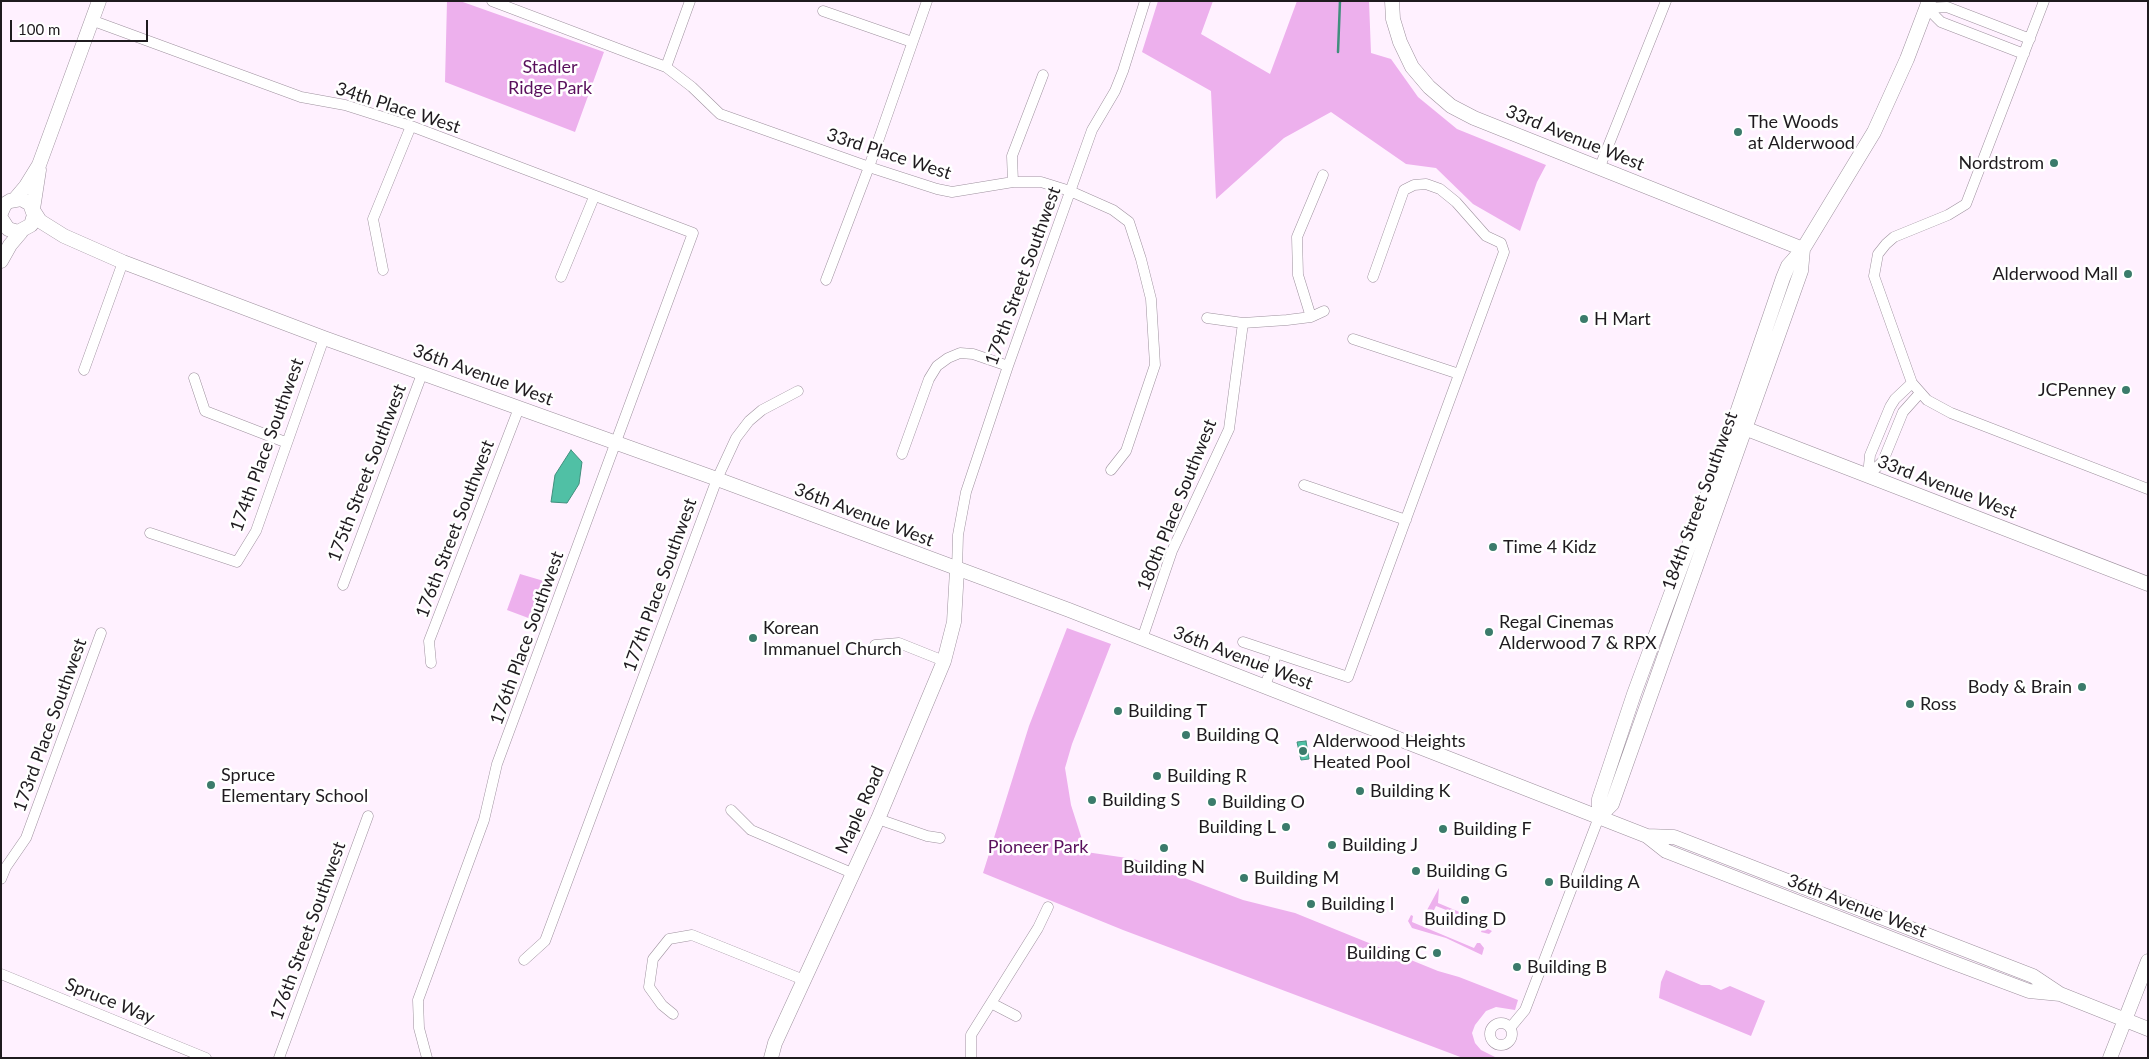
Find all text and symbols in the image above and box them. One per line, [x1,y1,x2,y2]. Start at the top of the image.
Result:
scale bar [12,10,150,42]
text: 100 m [18,20,60,38]
park label: Stadler Ridge Park [508,56,592,98]
street label: 34th Place West [333,78,463,138]
street label: 33rd Avenue West [1503,100,1647,176]
place label: The Woods at Alderwood [1748,111,1855,154]
street label: 33rd Place West [824,124,954,184]
marker: The Woods at Alderwood [1732,126,1744,138]
place label: Nordstrom [1959,152,2044,174]
marker: Nordstrom [2048,157,2060,169]
street label: 179th Street Southwest [981,184,1065,368]
place label: Alderwood Mall [1992,263,2118,285]
marker: Alderwood Mall [2122,268,2134,280]
place label: H Mart [1594,308,1651,330]
marker: H Mart [1578,313,1590,325]
street label: 36th Avenue West [410,340,556,410]
street label: 174th Place Southwest [226,355,308,535]
place label: JCPenney [2038,379,2116,401]
street label: 175th Street Southwest [323,381,411,565]
marker: JCPenney [2120,384,2132,396]
street label: 184th Street Southwest [1658,409,1742,593]
street label: 180th Place Southwest [1133,416,1221,594]
street label: 176th Street Southwest [411,437,499,621]
street label: 33rd Avenue West [1874,451,2020,523]
street label: 36th Avenue West [791,478,937,552]
street label: 177th Place Southwest [619,495,701,675]
place label: Time 4 Kidz [1503,536,1596,558]
marker: Time 4 Kidz [1487,541,1499,553]
street label: 176th Place Southwest [486,548,568,728]
place label: Regal Cinemas Alderwood 7 & RPX [1499,611,1657,654]
place label: Korean Immanuel Church [763,617,902,660]
street label: 36th Avenue West [1170,621,1316,695]
marker: Regal Cinemas Alderwood 7 & RPX [1483,626,1495,638]
marker: Korean Immanuel Church [747,632,759,644]
street label: 173rd Place Southwest [9,635,91,815]
place label: Body & Brain [1968,676,2072,698]
marker: Body & Brain [2076,681,2088,693]
place label: Ross [1920,693,1956,715]
marker: Ross [1904,698,1916,710]
place label: Building T [1128,700,1207,722]
marker: Building T [1112,705,1124,717]
place label: Building Q [1196,724,1279,746]
marker: Building Q [1180,729,1192,741]
place label: Alderwood Heights Heated Pool [1313,730,1465,772]
marker: Alderwood Heights Heated Pool [1297,745,1309,757]
street label: Maple Road [831,763,889,857]
place label: Spruce Elementary School [221,764,368,806]
place label: Building R [1167,765,1247,787]
marker: Building R [1151,770,1163,782]
marker: Spruce Elementary School [205,779,217,791]
place label: Building K [1370,780,1450,802]
marker: Building K [1354,785,1366,797]
place label: Building S [1102,789,1180,811]
place label: Building O [1222,791,1305,813]
marker: Building S [1086,794,1098,806]
marker: Building O [1206,796,1218,808]
place label: Building L [1198,816,1276,838]
place label: Building F [1453,818,1532,840]
marker: Building L [1280,821,1292,833]
marker: Building F [1437,823,1449,835]
place label: Building J [1342,834,1418,856]
park label: Pioneer Park [988,836,1088,858]
street label: 176th Street Southwest [266,839,350,1023]
marker: Building J [1326,839,1338,851]
marker: Building N [1158,842,1170,854]
place label: Building N [1123,856,1205,878]
place label: Building G [1426,860,1508,882]
marker: Building G [1410,865,1422,877]
place label: Building M [1254,867,1339,889]
street label: 36th Avenue West [1784,869,1930,943]
place label: Building A [1559,871,1640,893]
marker: Building M [1238,872,1250,884]
marker: Building A [1543,876,1555,888]
place label: Building I [1321,893,1395,915]
marker: Building D [1459,894,1471,906]
marker: Building I [1305,898,1317,910]
place label: Building D [1424,908,1506,930]
place label: Building C [1347,942,1427,964]
marker: Building C [1431,947,1443,959]
place label: Building B [1527,956,1607,978]
marker: Building B [1511,961,1523,973]
street label: Spruce Way [62,973,158,1029]

